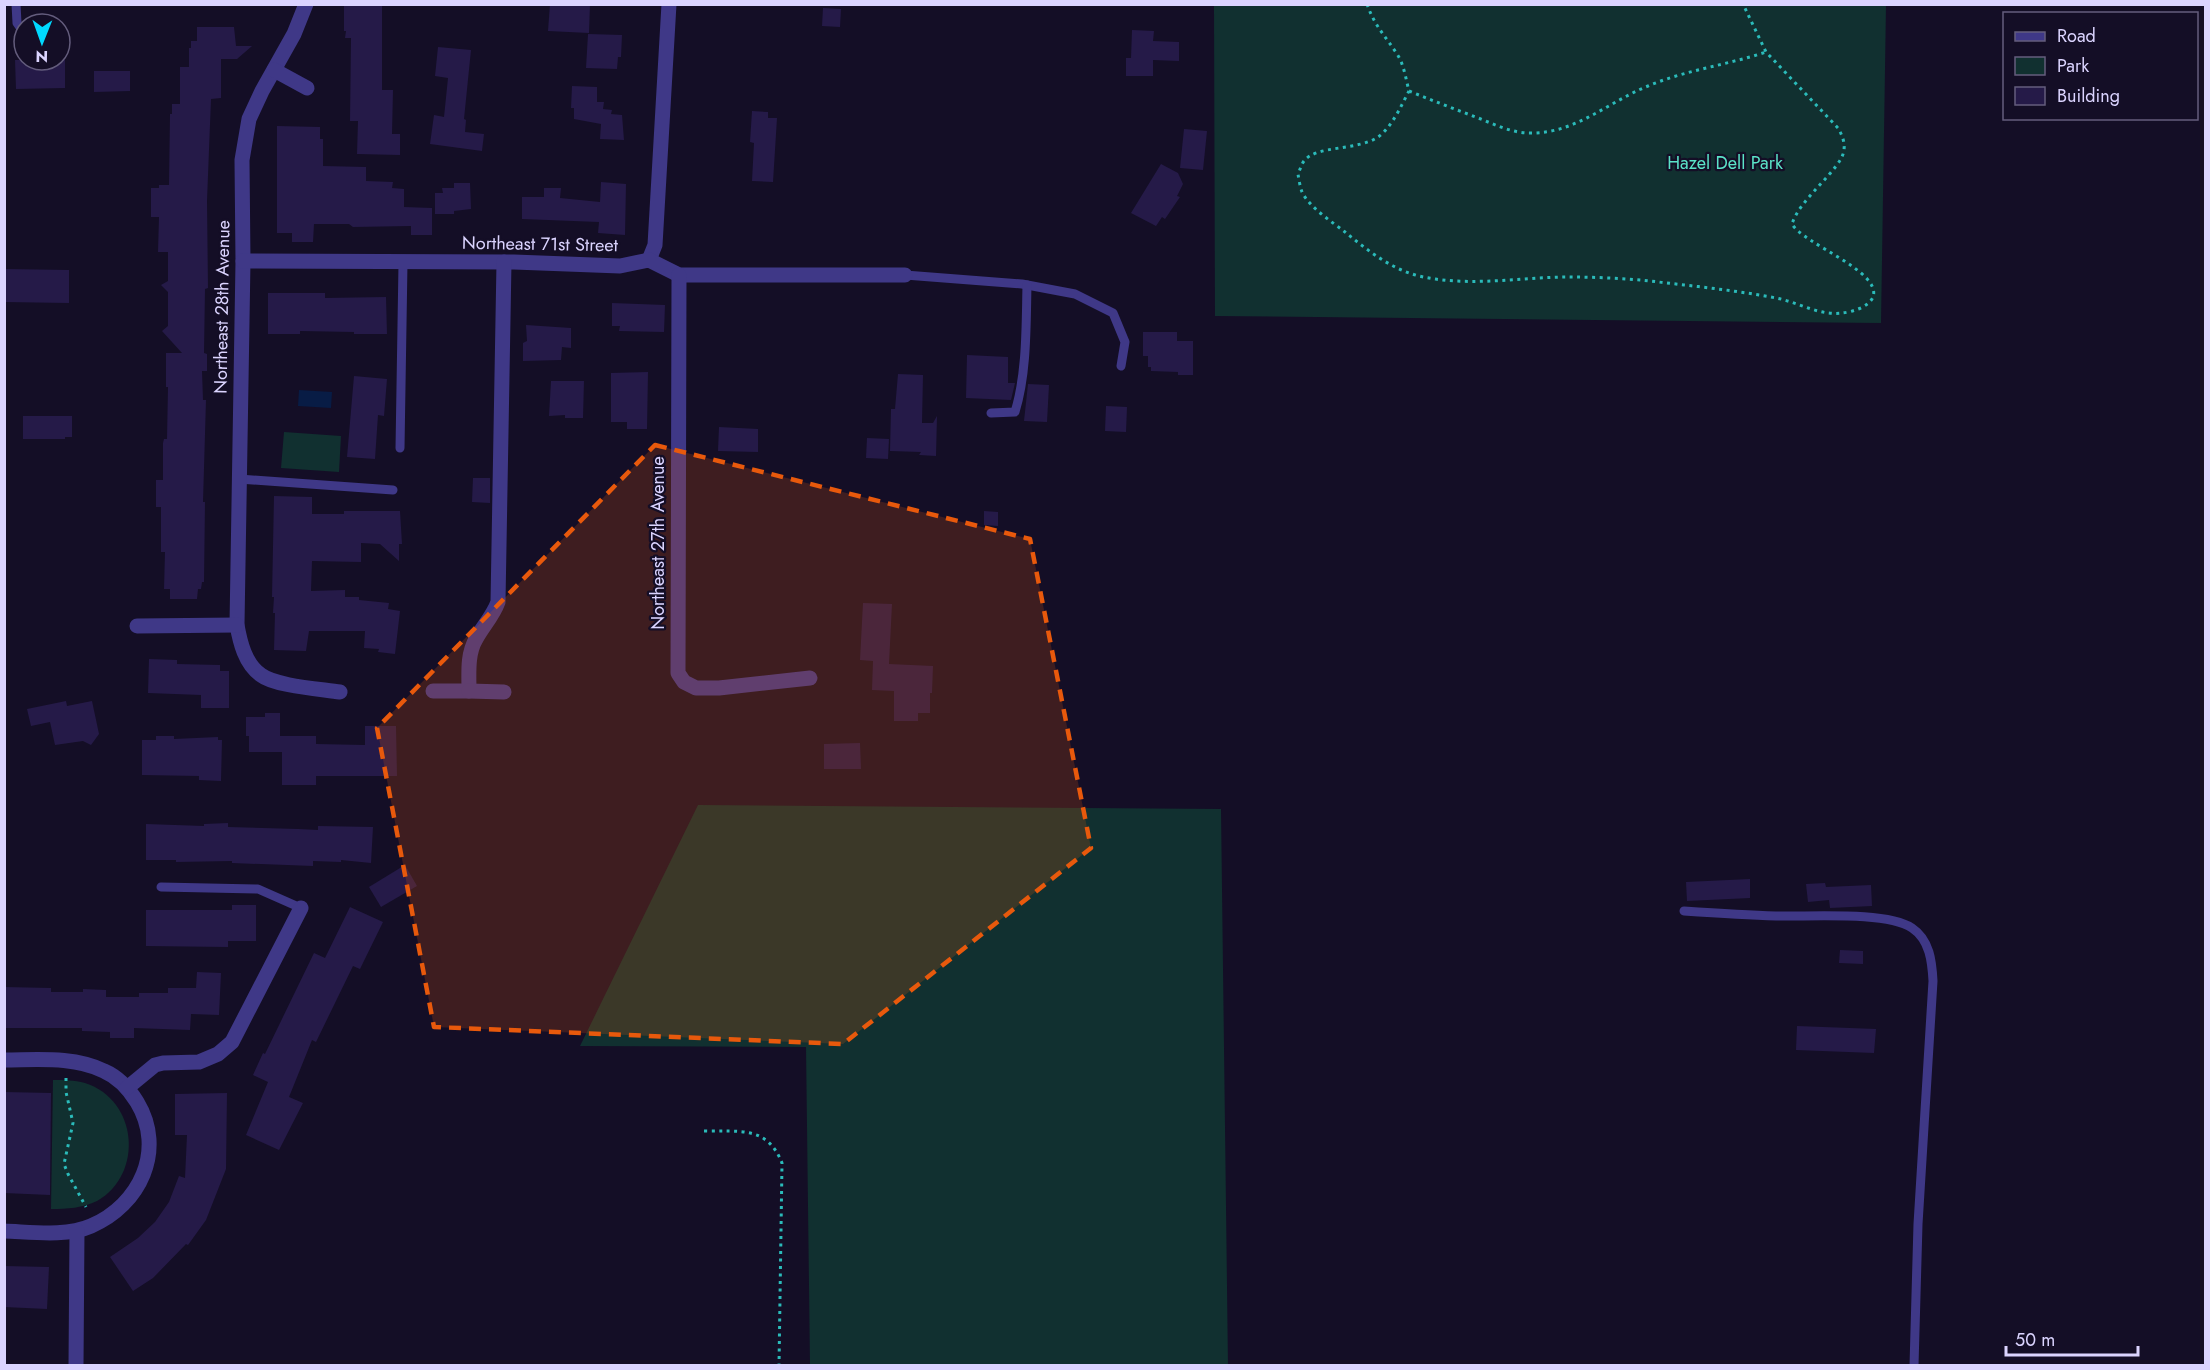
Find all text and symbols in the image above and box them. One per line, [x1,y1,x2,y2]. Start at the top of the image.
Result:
north arrow [12,12,72,72]
legend [2003,12,2198,120]
text: Road [2057,23,2096,49]
text: N [35,45,48,68]
text: Park [2057,53,2089,79]
text: Building [2057,83,2120,109]
park label: Hazel Dell Park [1667,150,1783,176]
street label: Northeast 28th Avenue [207,220,237,394]
street label: Northeast 71st Street [462,230,619,258]
street label: Northeast 27th Avenue [645,456,671,630]
scale bar [2006,1319,2138,1357]
text: 50 m [2015,1327,2055,1353]

